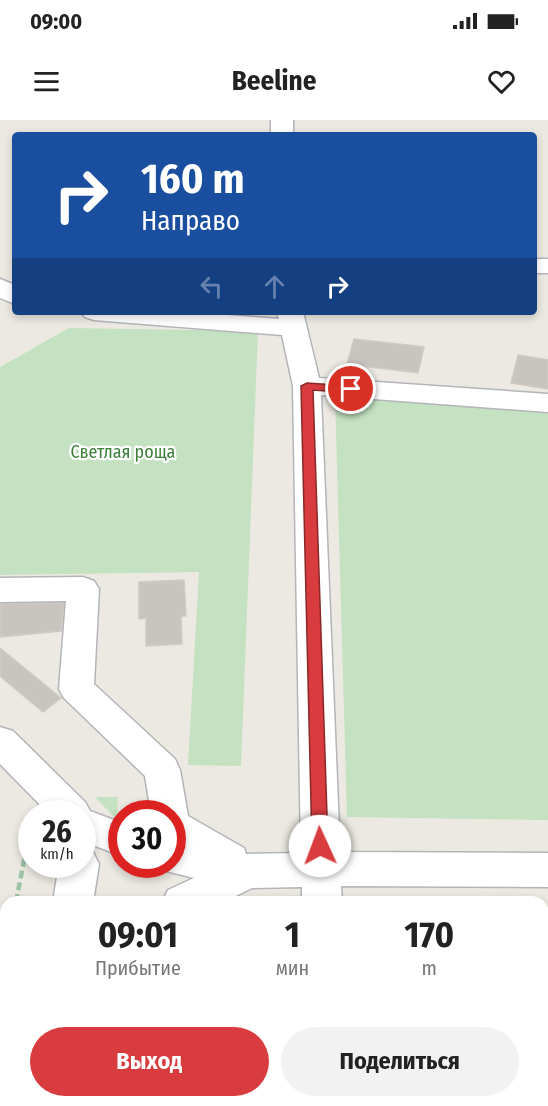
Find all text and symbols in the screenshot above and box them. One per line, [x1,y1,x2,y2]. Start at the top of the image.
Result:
text: 09:00 [30,8,82,35]
icon: menu [30,65,63,98]
text: Beeline [232,65,316,97]
icon: heart [485,65,518,98]
text: 160 m [141,154,244,204]
icon: right [42,156,120,234]
text: Направо [141,205,240,237]
icon: left [195,270,228,303]
icon: ahead [258,270,291,303]
icon: right [321,270,354,303]
pin [325,363,376,414]
icon: arrive [334,372,367,405]
park label: Светлая роща [71,441,176,463]
speed limit sign: 30 [108,800,186,878]
text: 26 [42,814,72,850]
position arrow [288,814,352,878]
text: km/h [40,845,74,863]
text: 09:01 [98,913,178,957]
text: 1 [285,913,300,957]
text: 170 [404,913,454,957]
text: Прибытие [95,956,181,980]
text: мин [276,956,309,980]
text: m [421,956,437,980]
button: Выход [30,1027,269,1096]
button: Поделиться [281,1027,519,1096]

